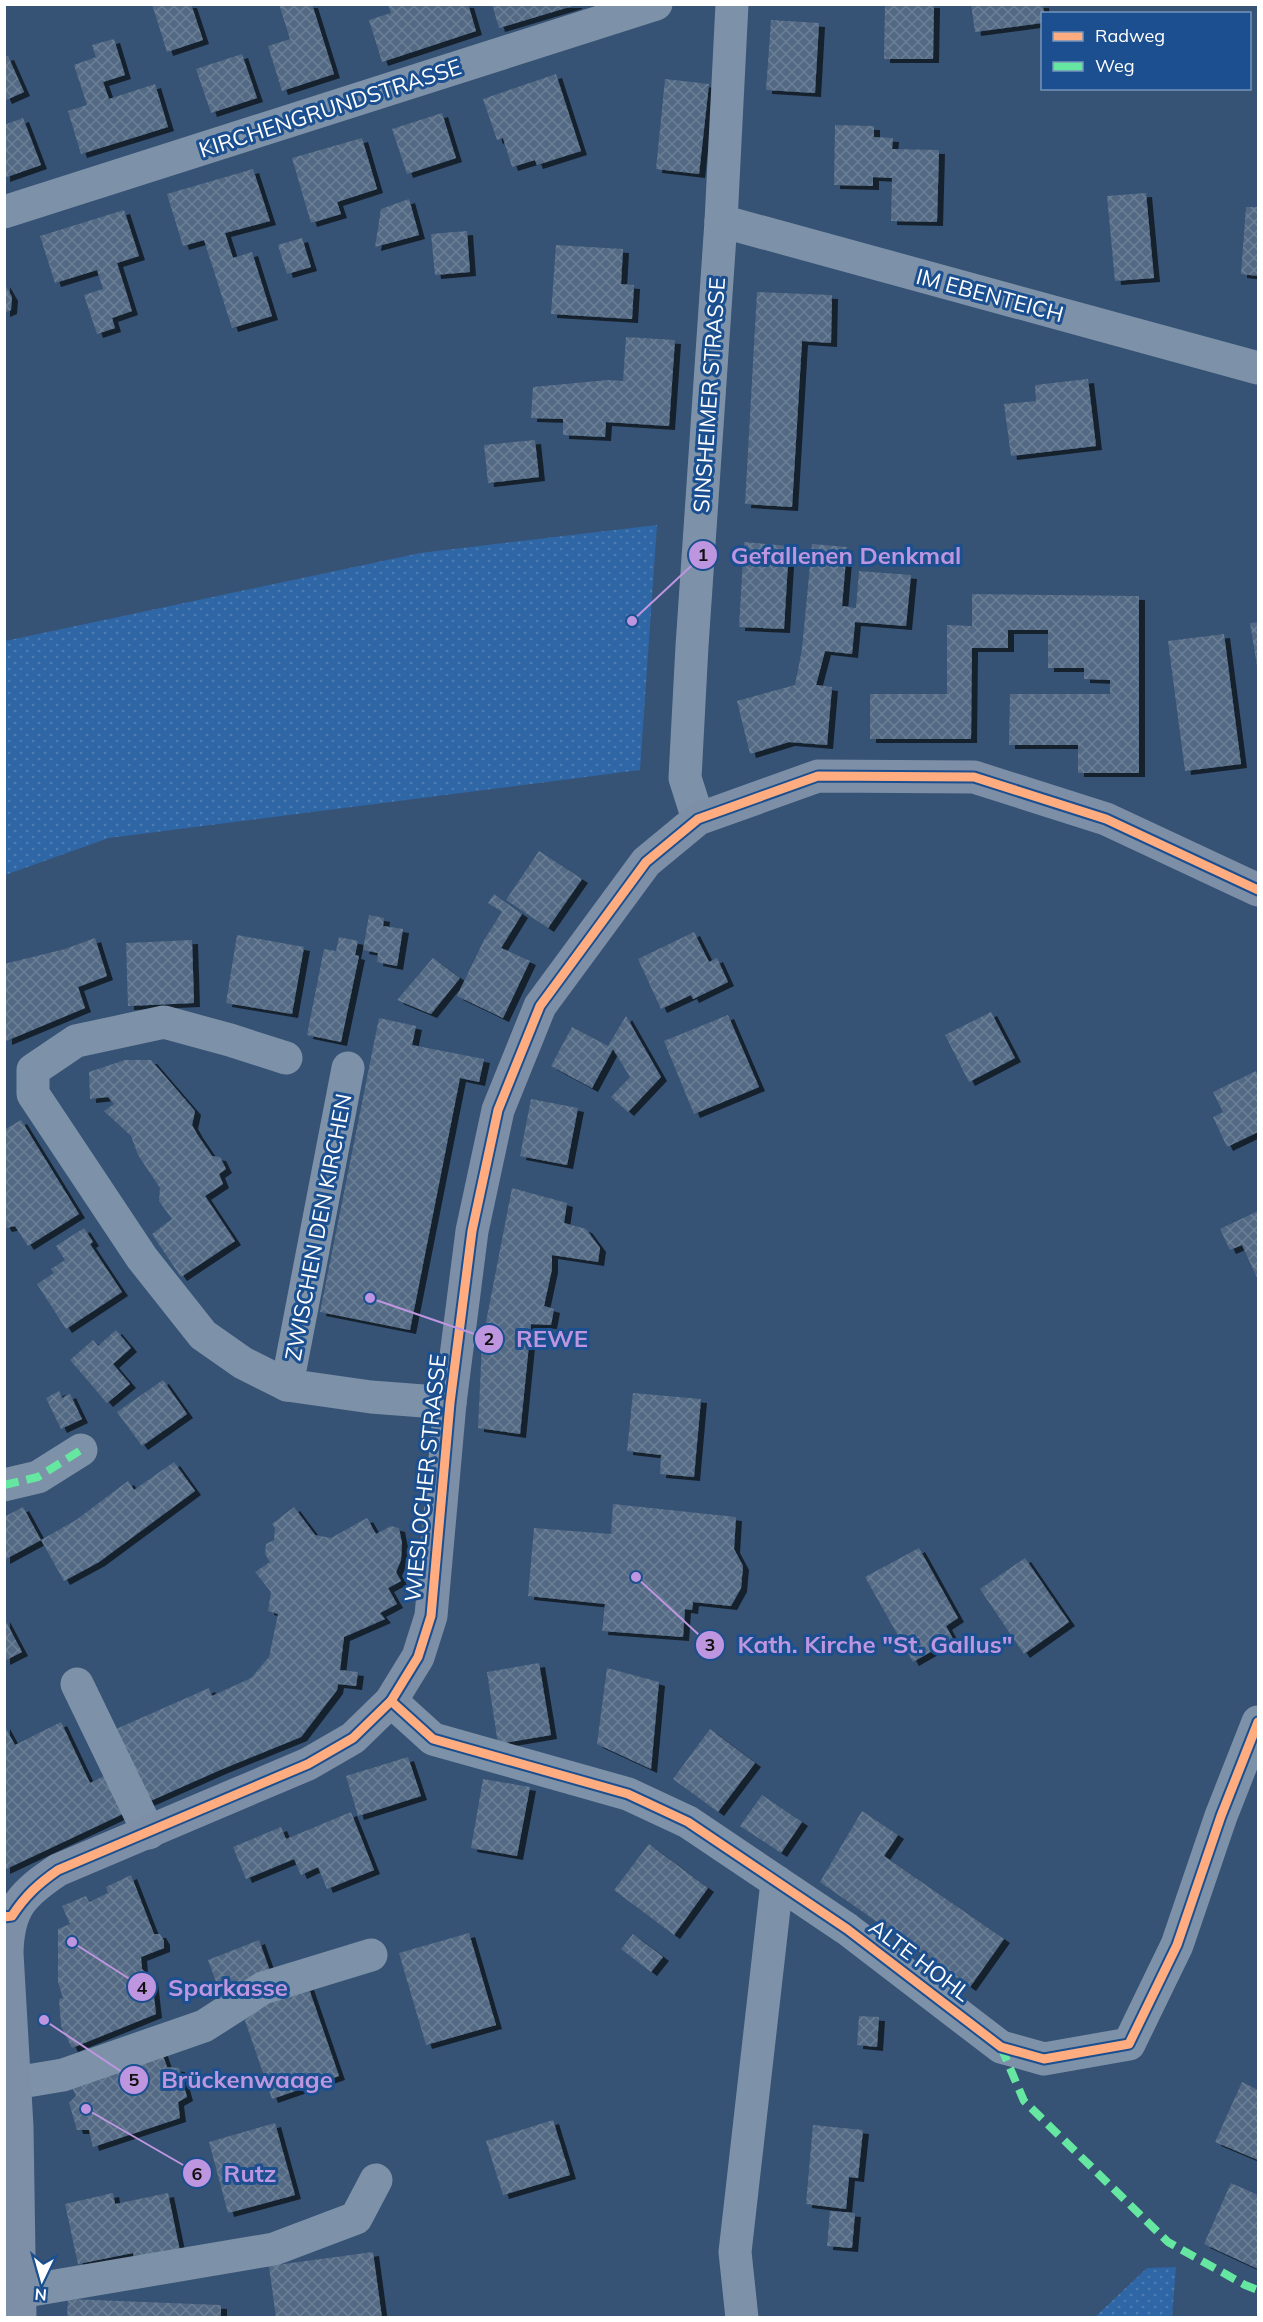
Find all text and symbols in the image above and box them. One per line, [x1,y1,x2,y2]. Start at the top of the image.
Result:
legend [1041,12,1251,90]
text: Radweg [1095,24,1165,47]
street label: KIRCHENGRUNDSTRASSE [195,52,465,164]
text: Weg [1095,54,1135,77]
street label: IM EBENTEICH [913,262,1067,328]
street label: SINSHEIMER STRASSE [687,276,731,514]
callout: Gefallenen Denkmal [688,534,973,576]
text: Gefallenen Denkmal [731,540,961,570]
text: 1 [698,543,708,566]
street label: ZWISCHEN DEN KIRCHEN [278,1091,358,1363]
callout: REWE [474,1318,600,1360]
text: REWE [516,1323,588,1353]
text: 2 [484,1327,494,1350]
street label: WIESLOCHER STRASSE [398,1353,452,1603]
callout: Kath. Kirche "St. Gallus" [695,1624,1024,1666]
text: Kath. Kirche "St. Gallus" [737,1629,1013,1659]
text: 3 [705,1633,715,1656]
street label: ALTE HOHL [864,1913,976,2007]
callout: Sparkasse [127,1966,300,2008]
text: Sparkasse [168,1972,288,2002]
text: 4 [137,1976,148,1999]
callout: Brückenwaage [119,2059,345,2101]
text: Brückenwaage [161,2064,333,2094]
text: 5 [129,2068,140,2091]
callout: Rutz [182,2152,288,2194]
text: Rutz [224,2158,276,2188]
text: 6 [192,2162,203,2185]
north arrow [12,2250,72,2310]
text: N [34,2284,48,2305]

